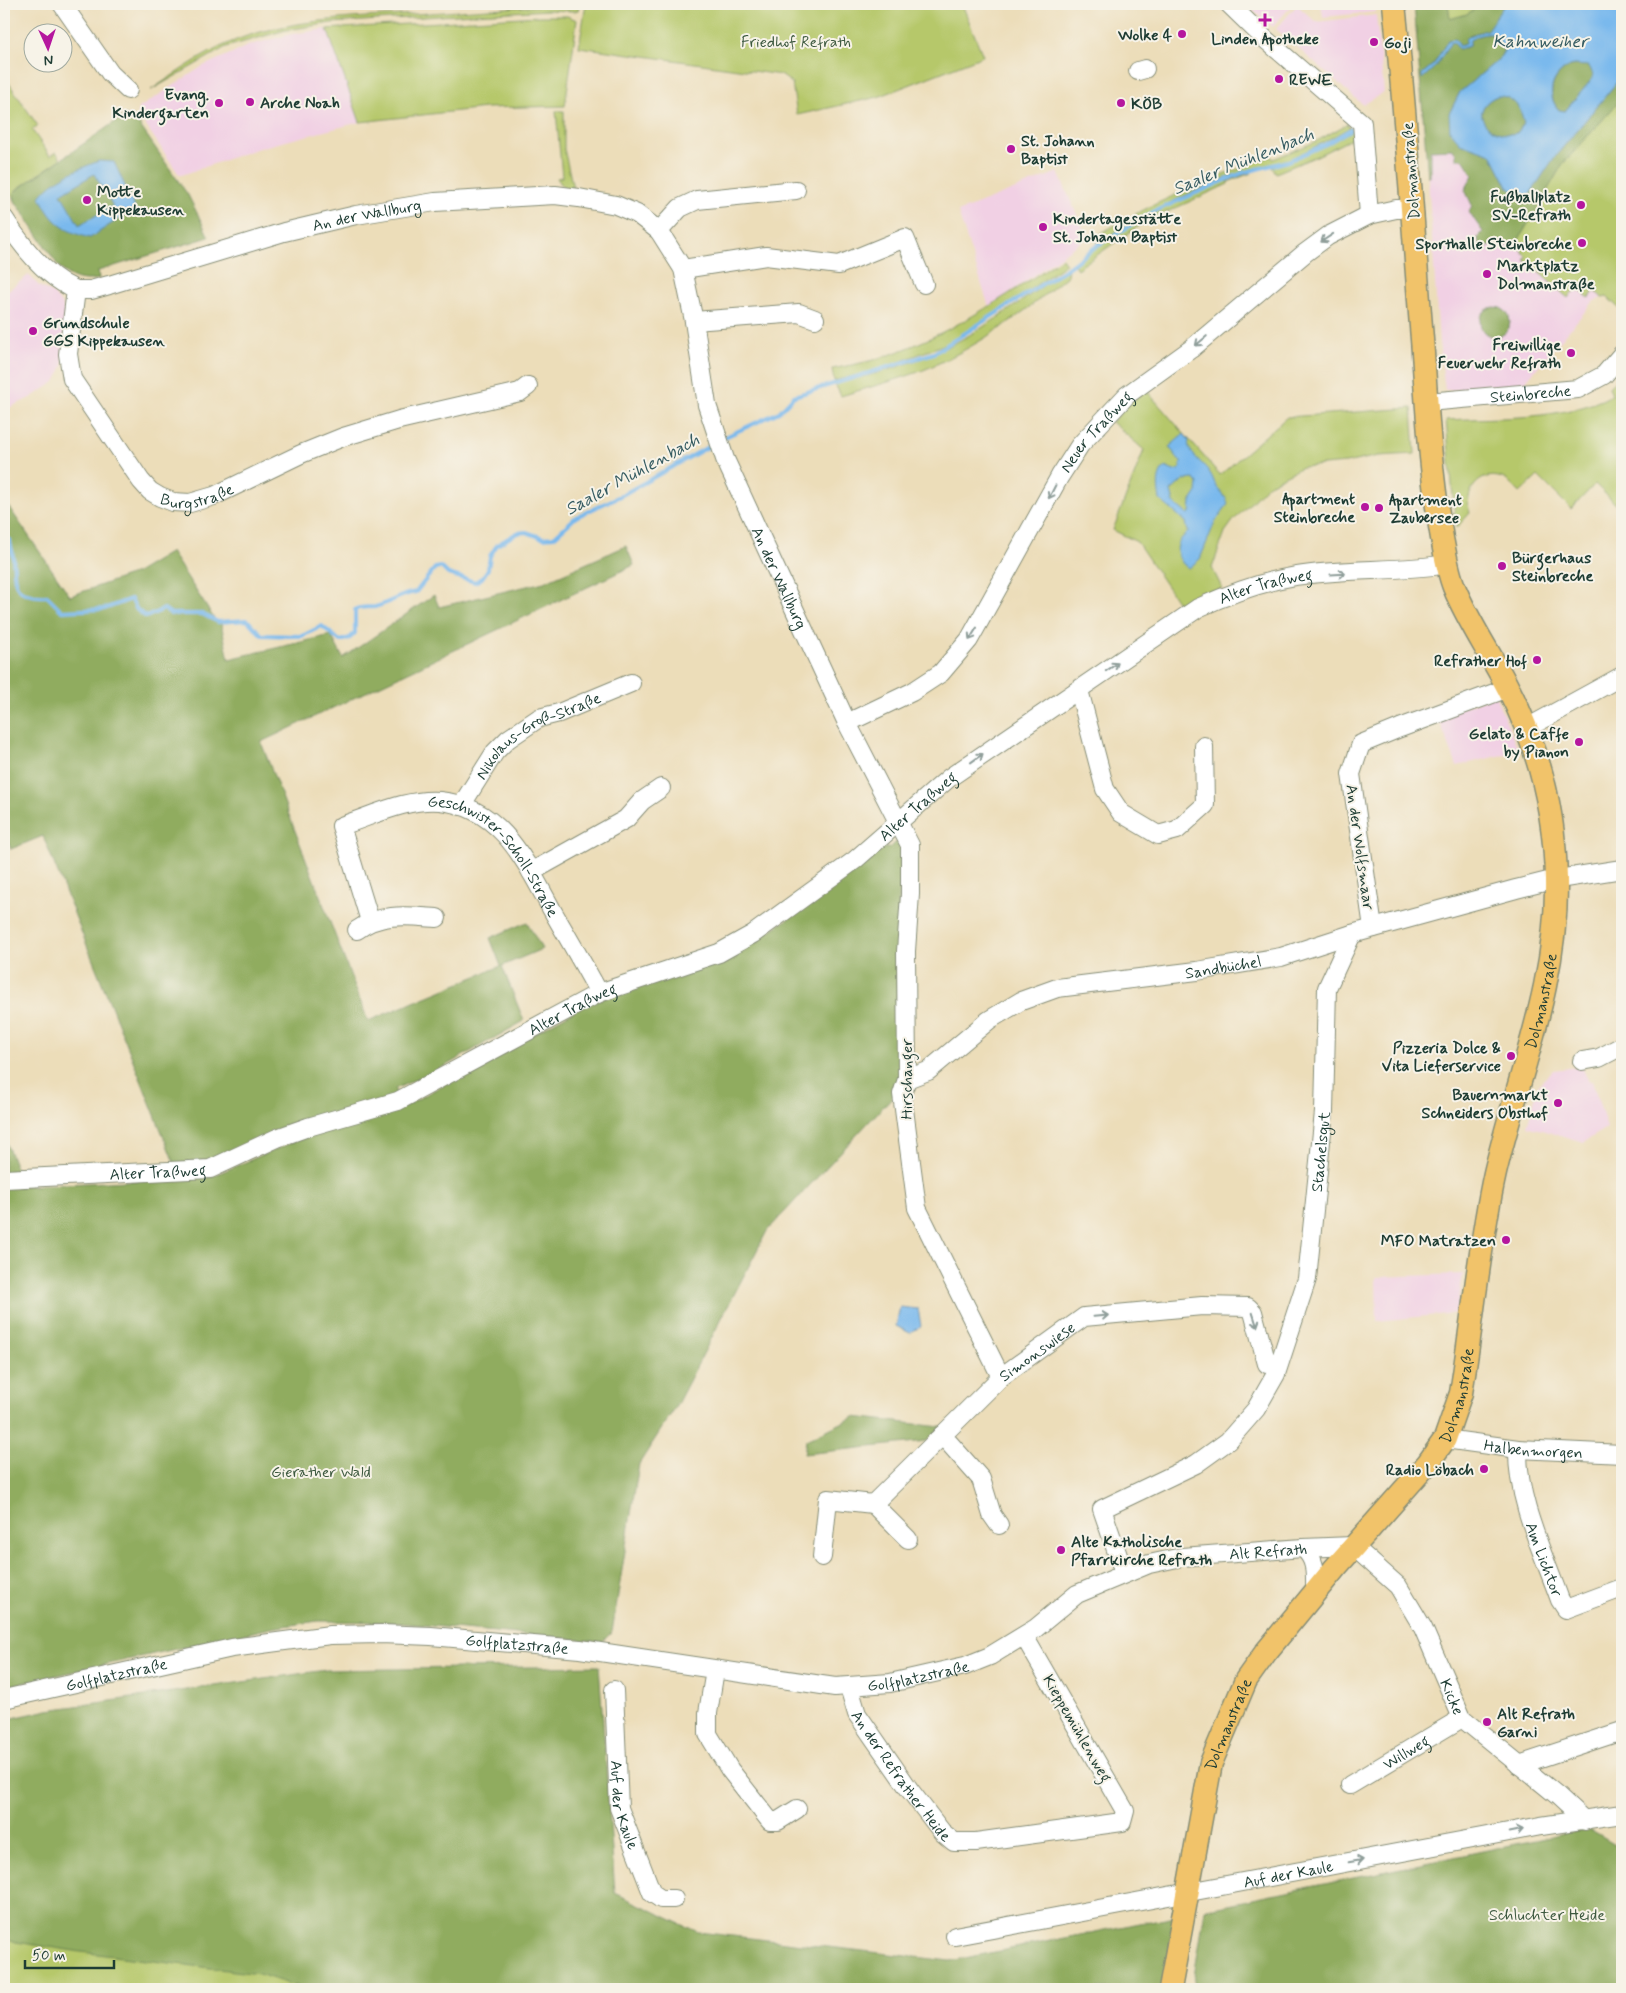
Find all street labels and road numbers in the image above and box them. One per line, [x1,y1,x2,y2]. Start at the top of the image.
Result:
street label: Dolmanstraße [1398,121,1425,220]
street label: An der Wallburg [310,195,423,237]
street label: Steinbreche [1489,381,1572,409]
street label: Neuer Traßweg [1056,387,1139,477]
street label: Burgstraße [157,479,238,516]
street label: An der Wallburg [746,524,811,633]
street label: Alter Traßweg [1216,565,1314,610]
street label: Nikolaus-Groß-Straße [471,688,604,784]
street label: Alter Traßweg [875,767,962,846]
street label: An der Wolfsmaar [1340,783,1379,912]
street label: Geschwister-Scholl-Straße [427,792,563,921]
street label: Sandbüchel [1184,951,1263,984]
street label: Dolmanstraße [1521,952,1563,1052]
street label: Alter Traßweg [525,979,620,1041]
street label: Hirschanger [897,1038,919,1120]
street label: Stachelsgut [1307,1110,1336,1193]
street label: Alter Traßweg [109,1160,207,1186]
street label: Simonswiese [995,1318,1080,1387]
street label: Dolmanstraße [1435,1347,1480,1446]
street label: Halbenmorgen [1483,1435,1583,1464]
street label: Am Lichtor [1520,1520,1567,1600]
street label: Alt Refrath [1228,1539,1308,1565]
street label: Golfplatzstraße [465,1630,570,1660]
street label: Golfplatzstraße [64,1654,169,1697]
street label: Golfplatzstraße [867,1656,971,1697]
street label: Kieppemühlenweg [1036,1671,1116,1787]
street label: Dolmanstraße [1201,1675,1258,1772]
street label: Kicke [1434,1676,1468,1719]
street label: An der Refrather Heide [845,1706,955,1847]
street label: Willweg [1379,1731,1434,1775]
street label: Auf der Kaule [605,1760,643,1853]
street label: Auf der Kaule [1242,1856,1336,1894]

